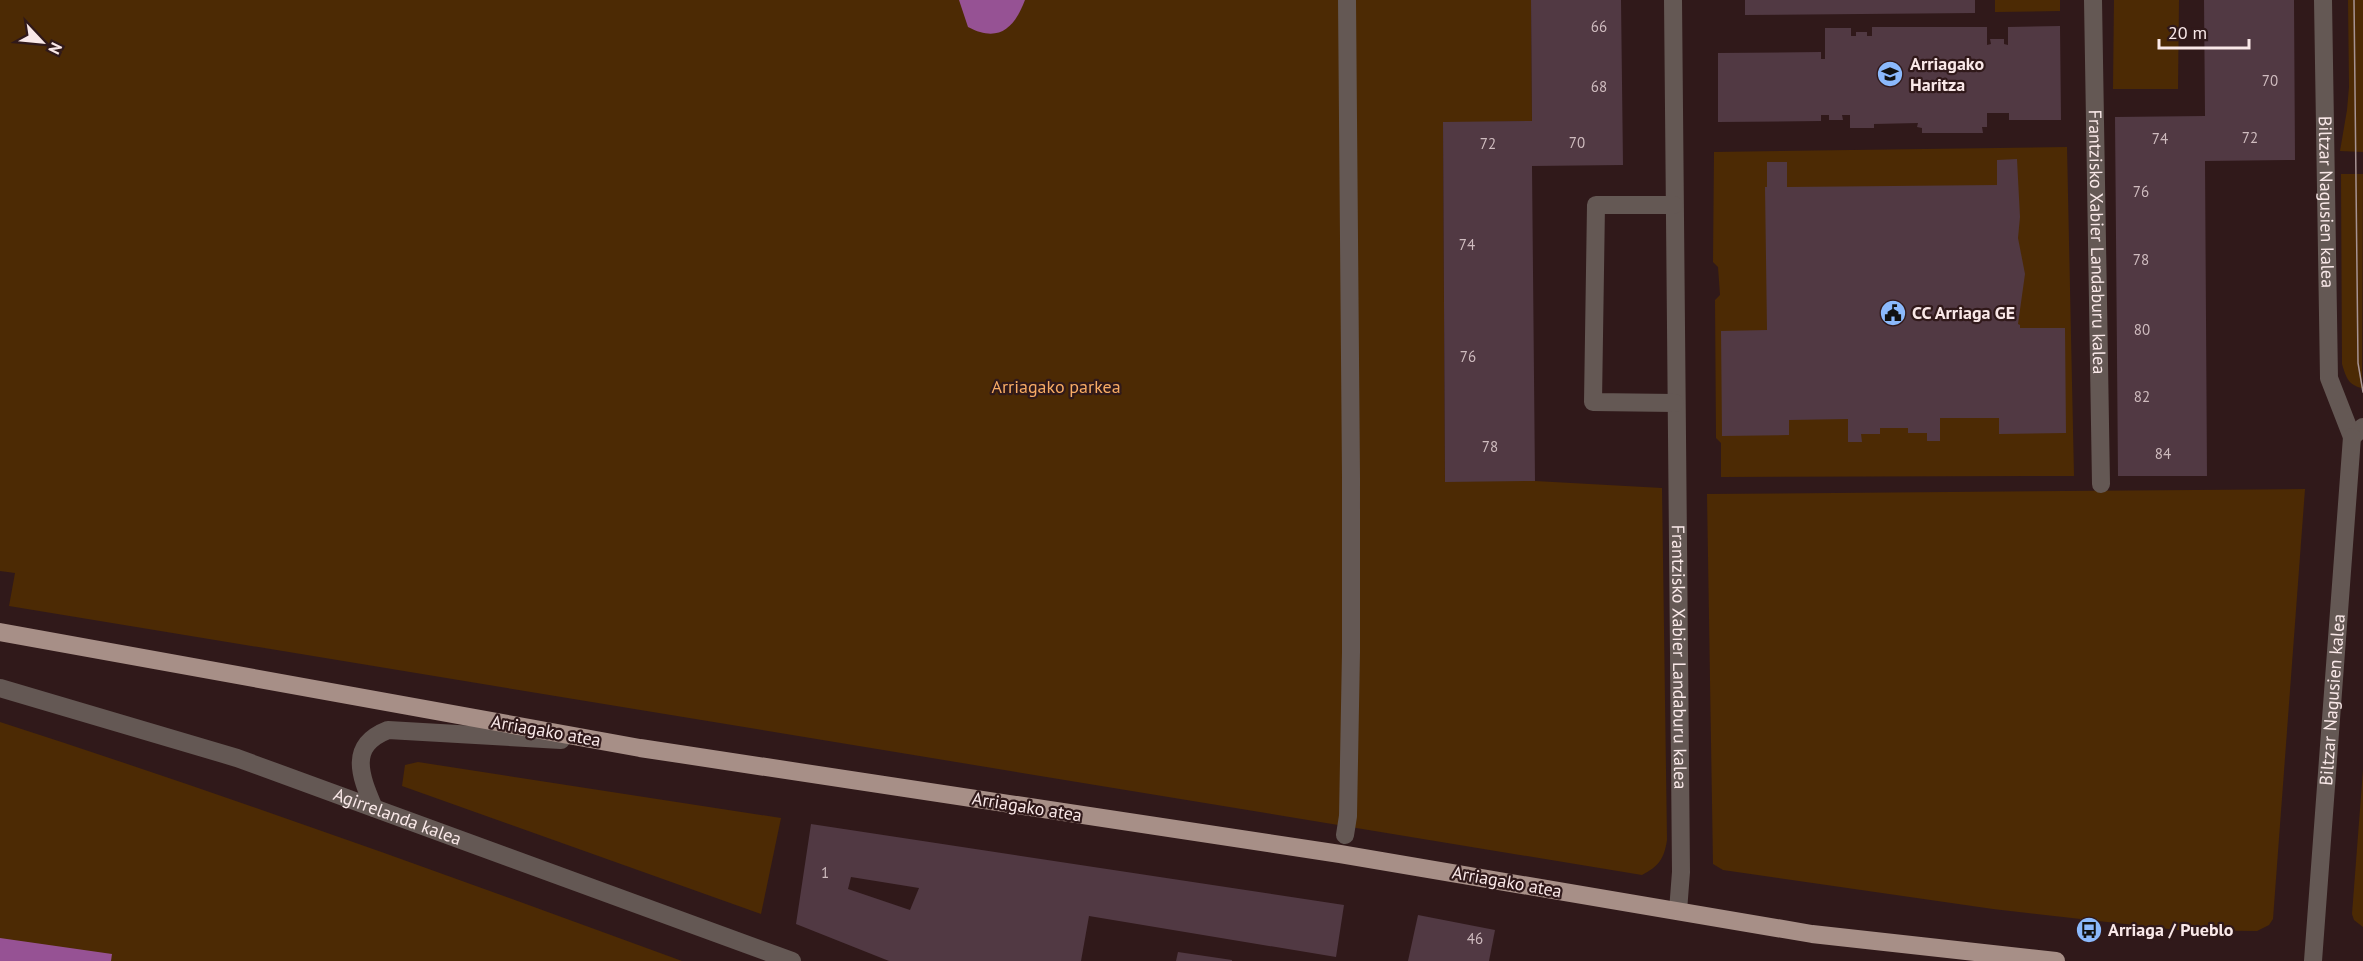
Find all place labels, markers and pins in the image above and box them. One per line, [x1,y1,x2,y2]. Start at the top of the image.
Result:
place label: Arriagako Haritza [1910,52,1984,96]
school or university icon: Arriagako Haritza [1875,59,1905,89]
public building icon: CC Arriaga GE [1878,298,1908,328]
place label: CC Arriaga GE [1912,301,2015,324]
bus stop icon: Arriaga / Pueblo [2074,915,2104,945]
place label: Arriaga / Pueblo [2108,918,2234,941]

